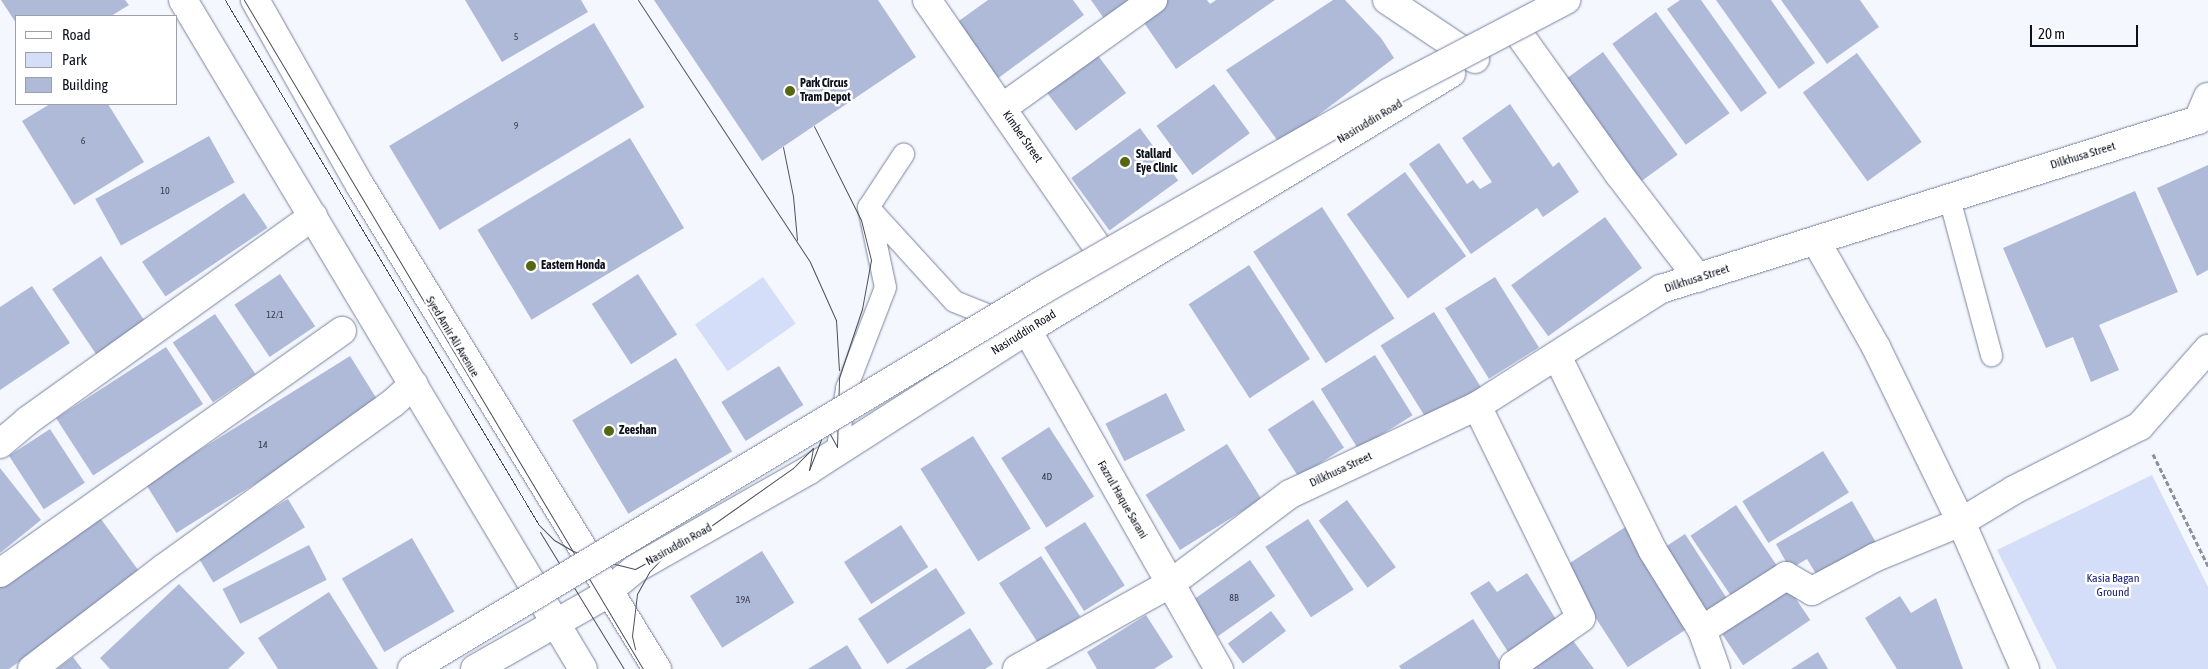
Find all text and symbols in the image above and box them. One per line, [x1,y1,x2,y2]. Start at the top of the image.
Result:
legend [15,15,178,105]
scale bar [2033,15,2140,47]
text: 20 m [2038,25,2065,42]
text: Road [62,26,91,43]
house number: 5 [514,31,518,43]
text: Park [62,51,87,68]
text: Building [62,76,108,93]
place label: Park Circus Tram Depot [800,77,851,105]
marker: Park Circus Tram Depot [784,85,796,97]
street label: Nasiruddin Road [1335,97,1405,147]
street label: Kimber Street [999,108,1045,166]
house number: 9 [514,120,518,132]
house number: 6 [81,135,85,147]
street label: Dilkhusa Street [2049,139,2117,173]
place label: Stallard Eye Clinic [1136,148,1177,176]
marker: Stallard Eye Clinic [1118,155,1132,169]
house number: 10 [160,185,170,197]
place label: Eastern Honda [541,259,605,273]
marker: Eastern Honda [525,260,537,272]
street label: Dilkhusa Street [1663,262,1731,296]
street label: Syed Amir Ali Avenue [422,294,482,380]
street label: Nasiruddin Road [989,307,1059,359]
house number: 12/1 [266,309,284,321]
place label: Zeeshan [619,424,657,438]
marker: Zeeshan [603,425,615,437]
house number: 14 [258,439,268,451]
street label: Dilkhusa Street [1307,449,1375,491]
street label: Fazrul Haque Sarani [1094,458,1150,542]
house number: 4D [1042,471,1052,483]
street label: Nasiruddin Road [643,521,715,569]
park label: Kasia Bagan Ground [2086,572,2140,600]
house number: 8B [1229,592,1239,604]
house number: 19A [736,594,750,606]

